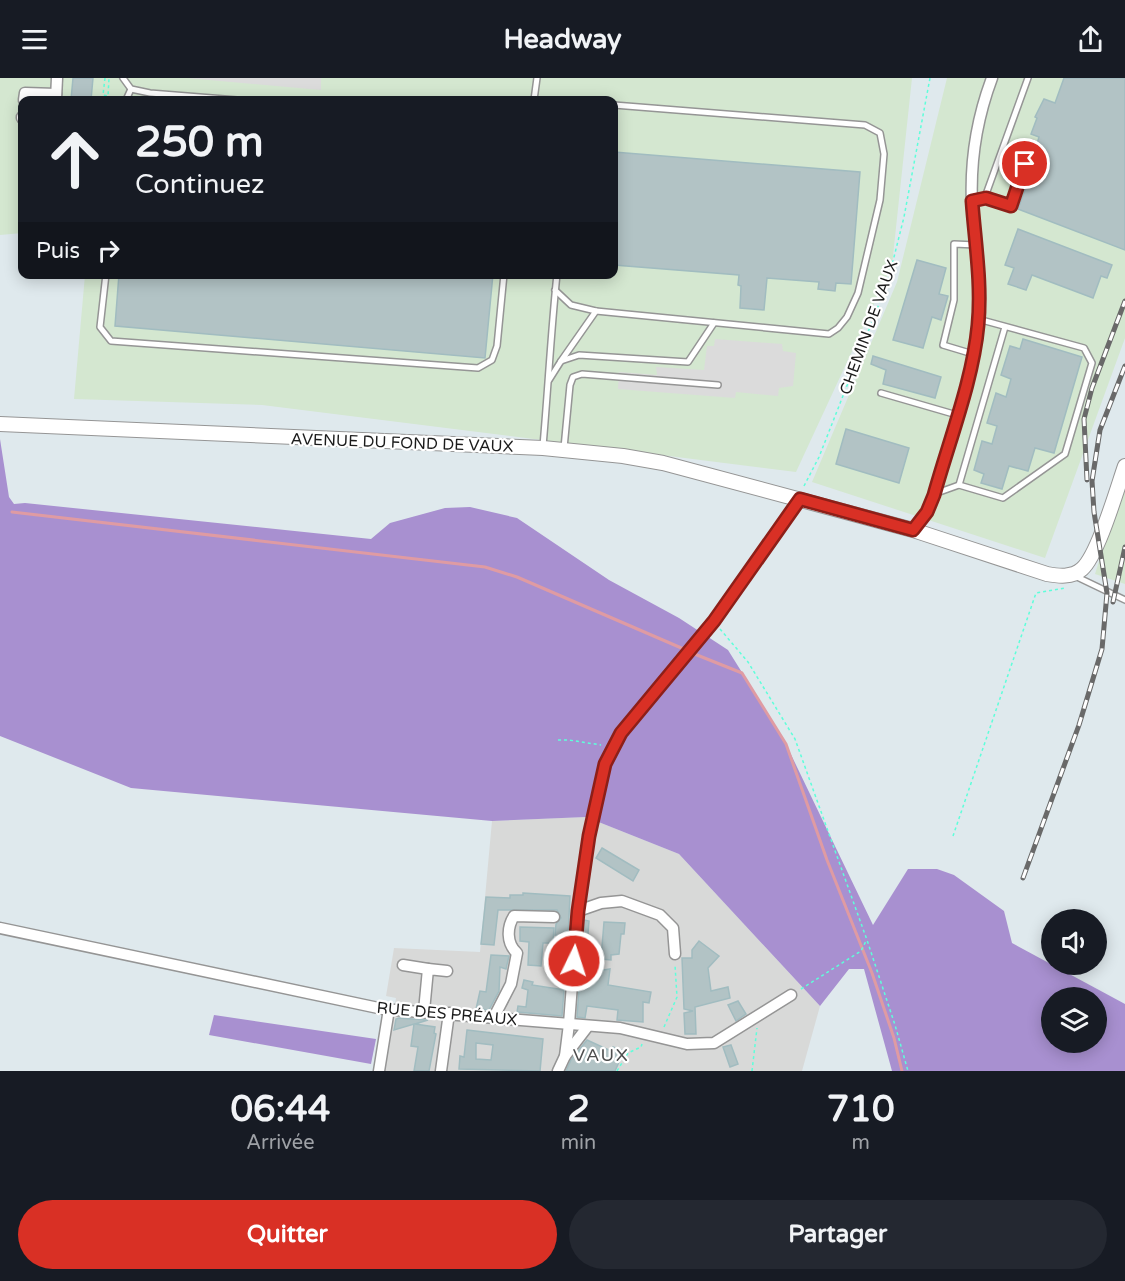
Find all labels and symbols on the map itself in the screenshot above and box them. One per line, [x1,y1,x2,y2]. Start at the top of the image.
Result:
pin [999,138,1050,189]
street label: CHEMIN DE VAUX [835,257,903,397]
street label: AVENUE DU FOND DE VAUX [290,429,514,457]
position arrow [542,929,606,993]
street label: RUE DES PRÉAUX [376,998,518,1030]
district label: VAUX [573,1044,629,1066]

